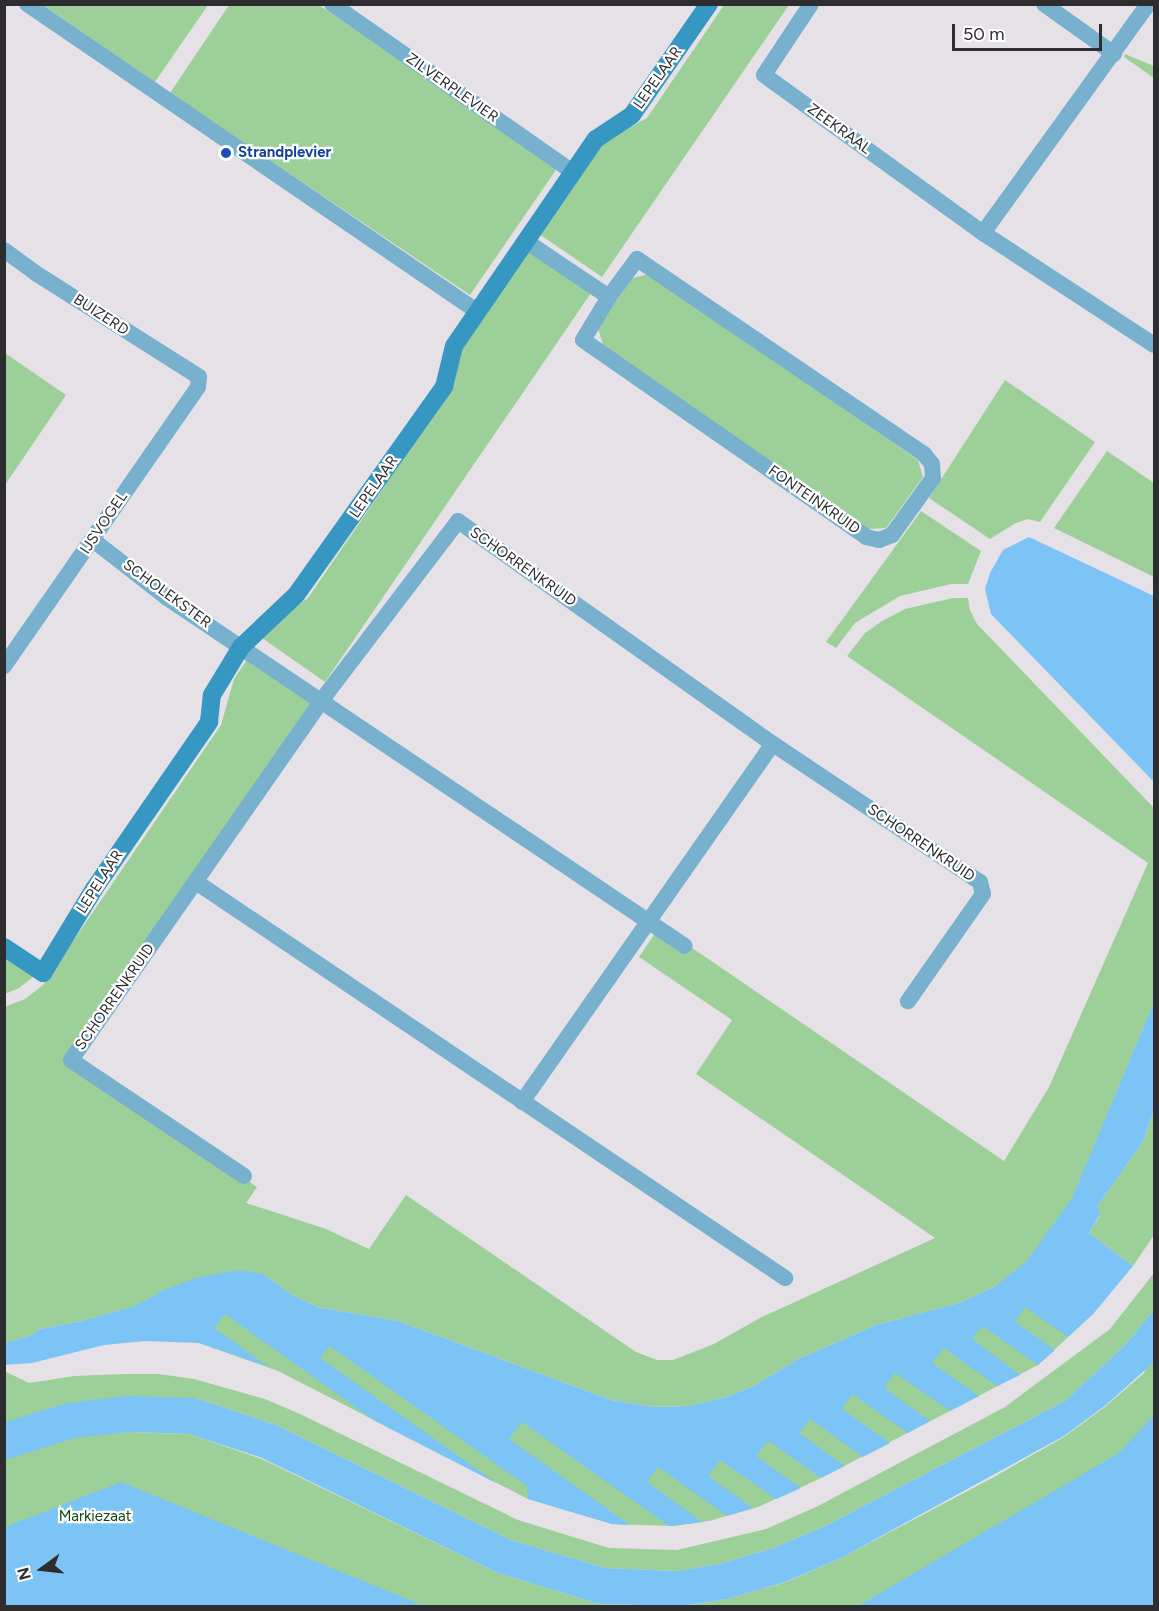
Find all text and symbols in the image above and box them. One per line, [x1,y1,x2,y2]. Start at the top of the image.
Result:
scale bar [955,12,1105,50]
text: 50 m [963,23,1005,45]
street label: LEPELAAR [630,43,686,113]
street label: ZILVERPLEVIER [403,50,501,126]
street label: ZEEKRAAL [804,100,874,158]
place label: Strandplevier [238,144,331,162]
marker: Strandplevier [219,146,233,160]
street label: BUIZERD [70,291,132,339]
street label: LEPELAAR [346,452,402,522]
street label: FONTEINKRUID [765,462,863,538]
street label: IJSVOGEL [77,489,131,557]
street label: SCHORRENKRUID [466,524,580,610]
street label: SCHOLEKSTER [119,556,215,632]
street label: SCHORRENKRUID [864,800,978,886]
street label: LEPELAAR [73,847,127,917]
street label: SCHORRENKRUID [72,940,158,1054]
park label: Markiezaat [59,1508,131,1526]
north arrow [12,1539,72,1599]
text: N [13,1565,35,1582]

